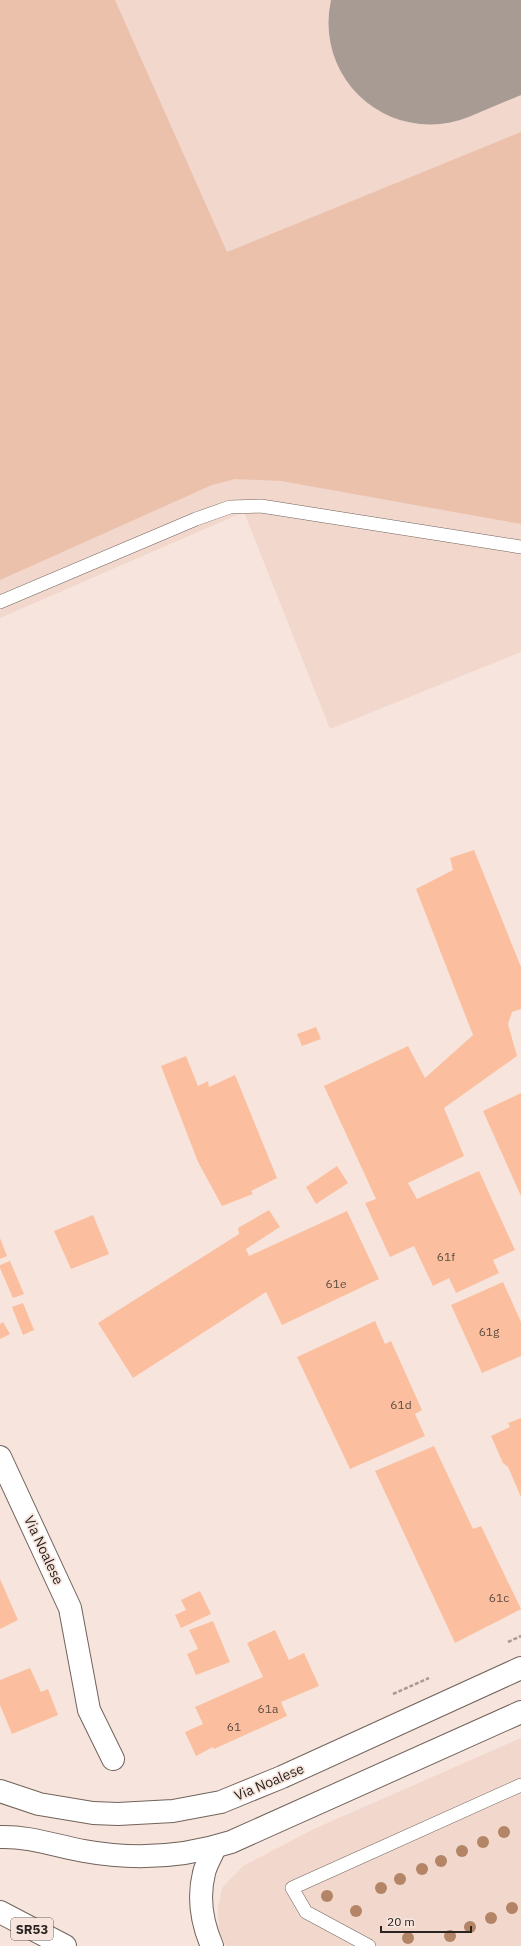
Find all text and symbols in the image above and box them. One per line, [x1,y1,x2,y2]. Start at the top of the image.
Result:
house number: 61f [437,1249,455,1264]
house number: 61e [326,1276,347,1291]
house number: 61g [479,1324,500,1339]
house number: 61d [390,1397,412,1412]
street label: Via Noalese [20,1513,68,1588]
house number: 61c [489,1590,509,1605]
house number: 61a [258,1701,279,1716]
house number: 61 [227,1719,241,1734]
street label: Via Noalese [231,1759,307,1805]
scale bar [381,1908,471,1934]
text: 20 m [387,1914,415,1929]
road number: SR53 [11,1918,53,1940]

